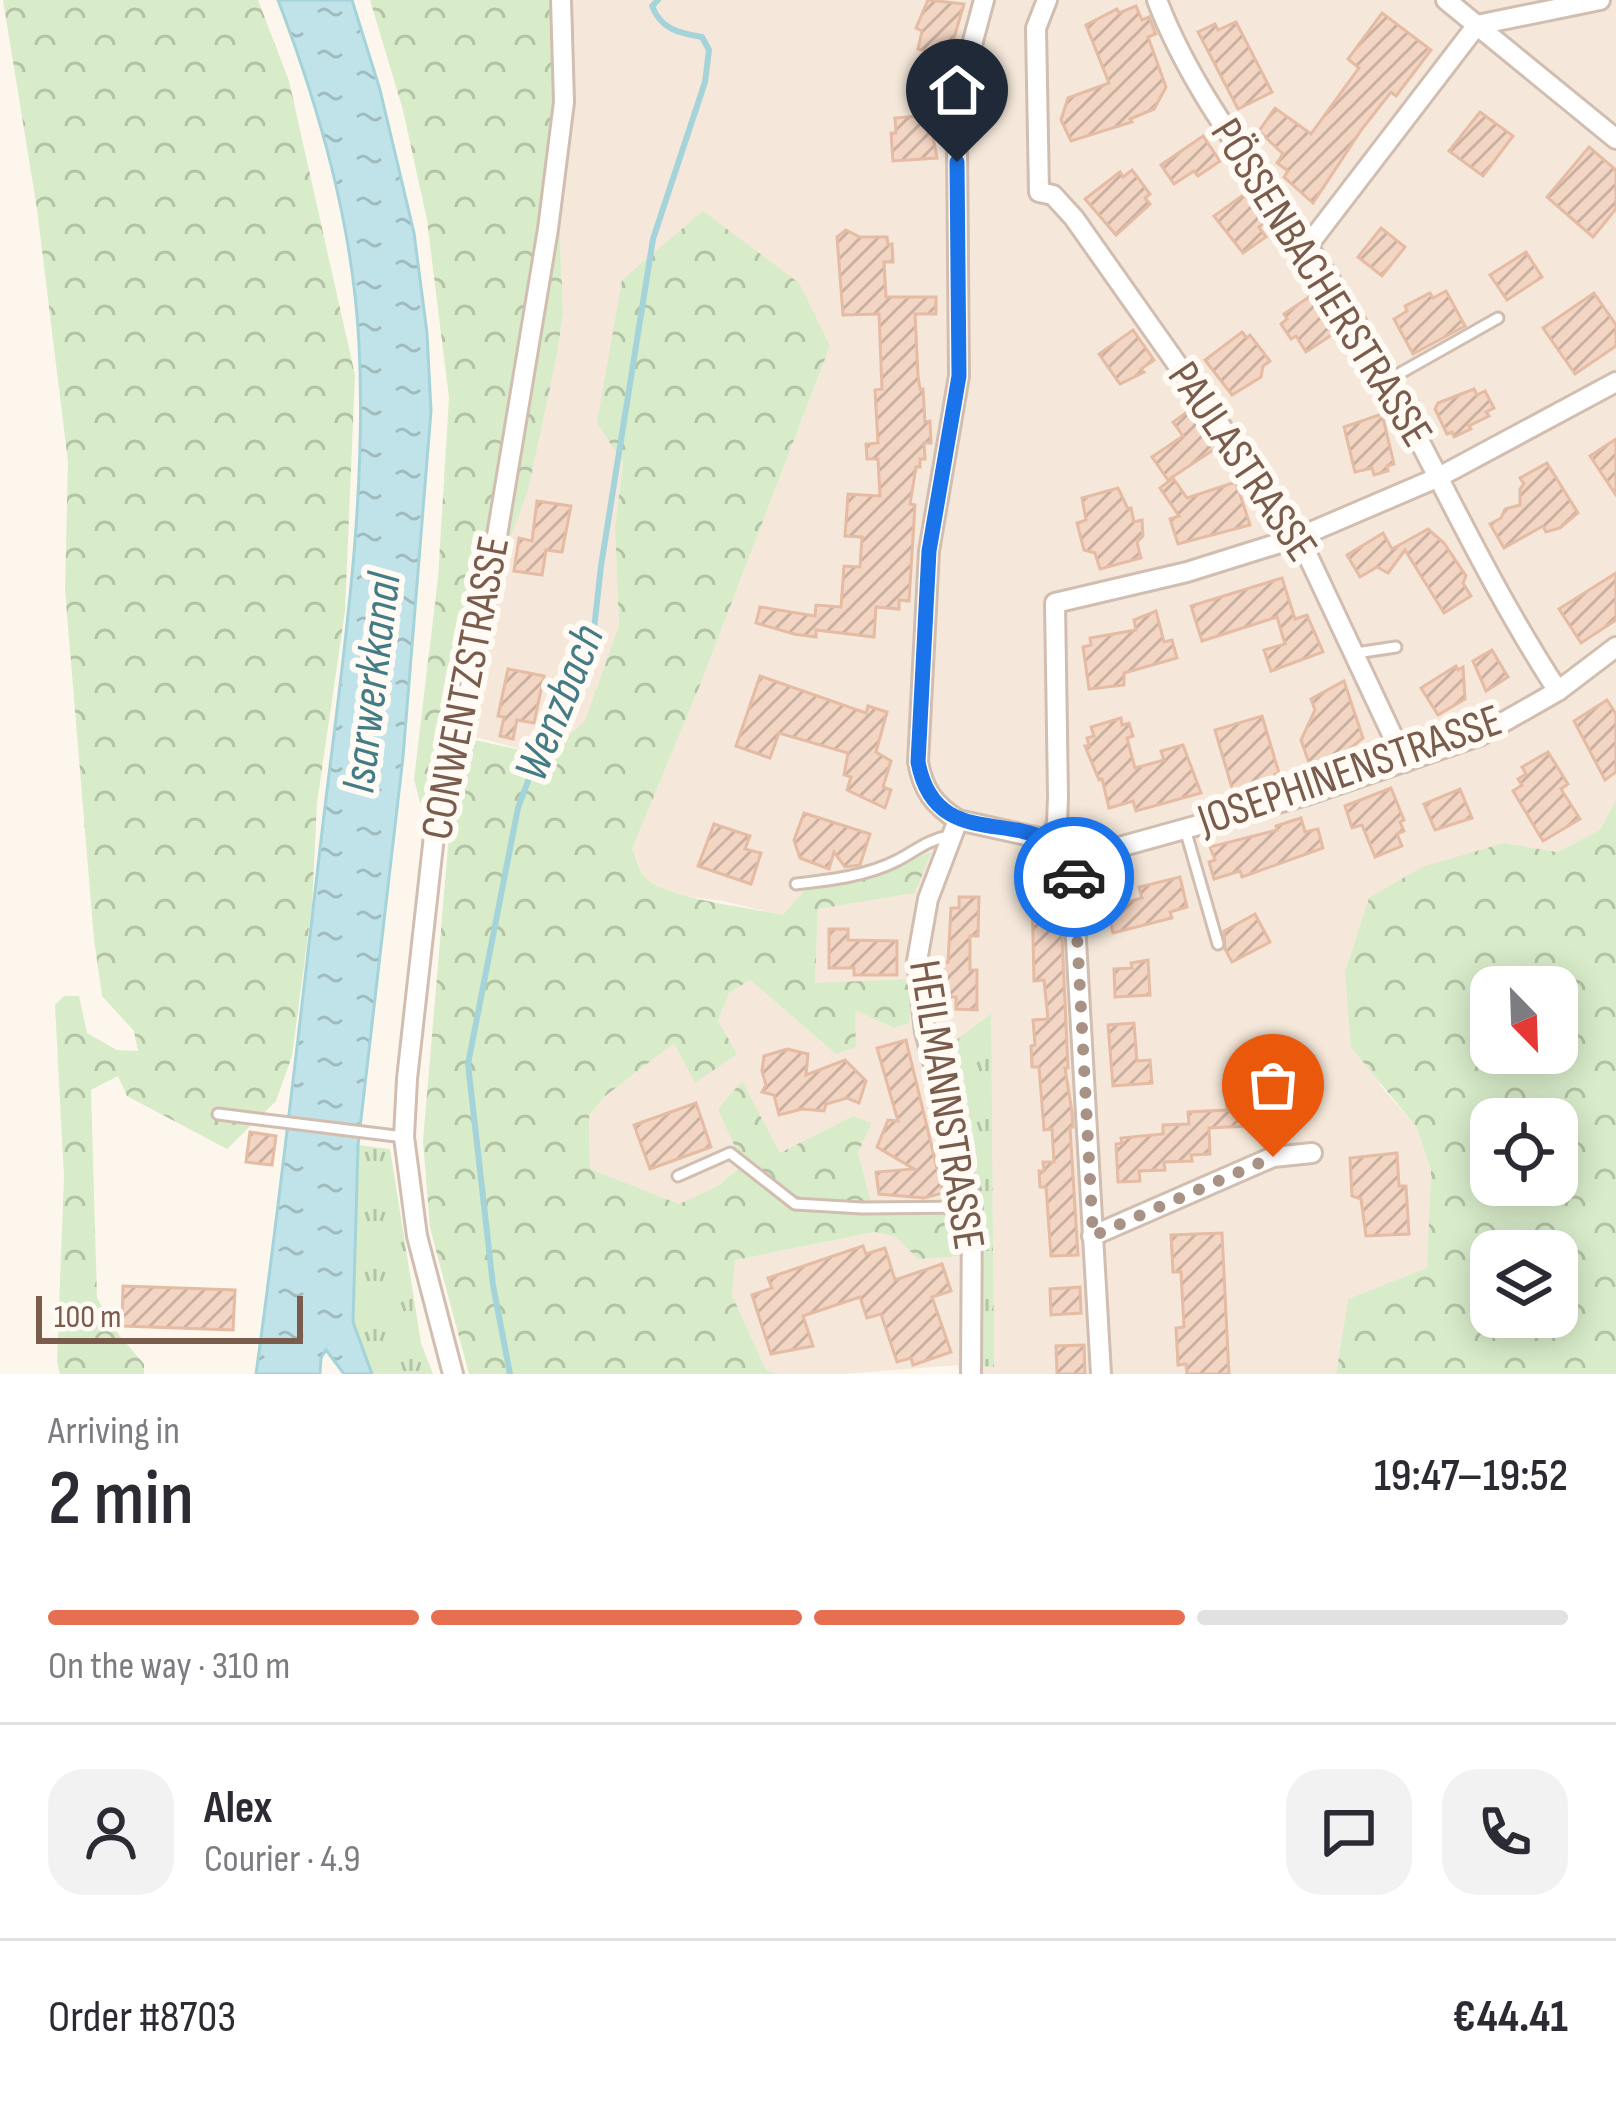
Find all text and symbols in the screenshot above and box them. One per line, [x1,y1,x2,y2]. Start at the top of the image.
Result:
pin [906,39,1008,162]
icon: home [924,57,990,123]
street label: PÖSSENBACHERSTRASSE [1198,109,1444,457]
street label: PAULASTRASSE [1155,352,1329,572]
street label: CONWENTZSTRASSE [410,532,522,844]
water label: Isarwerkkanal [330,569,414,796]
water label: Wenzbach [503,617,617,789]
street label: JOSEPHINENSTRASSE [1190,693,1509,849]
courier [1014,817,1134,937]
icon: car [1041,844,1107,910]
street label: HEILMANNSTRASSE [896,956,996,1254]
north arrow [1470,966,1578,1074]
map controls [1470,966,1578,1338]
pin [1222,1034,1324,1157]
icon: bag [1240,1052,1306,1118]
button: locate [1470,1098,1578,1206]
button: layers [1470,1230,1578,1338]
scale bar [36,1290,303,1343]
text: 100 m [54,1297,121,1337]
text: Arriving in [48,1408,180,1455]
text: 19:47–19:52 [1374,1449,1568,1504]
text: 2 min [48,1453,194,1546]
text: On the way · 310 m [48,1643,290,1690]
button: person [48,1769,174,1895]
button: chat [1286,1769,1412,1895]
button: phone [1442,1769,1568,1895]
text: Alex [204,1781,272,1836]
text: Courier · 4.9 [204,1836,361,1883]
text: Order #8703 [48,1990,236,2045]
text: €44.41 [1453,1990,1568,2045]

